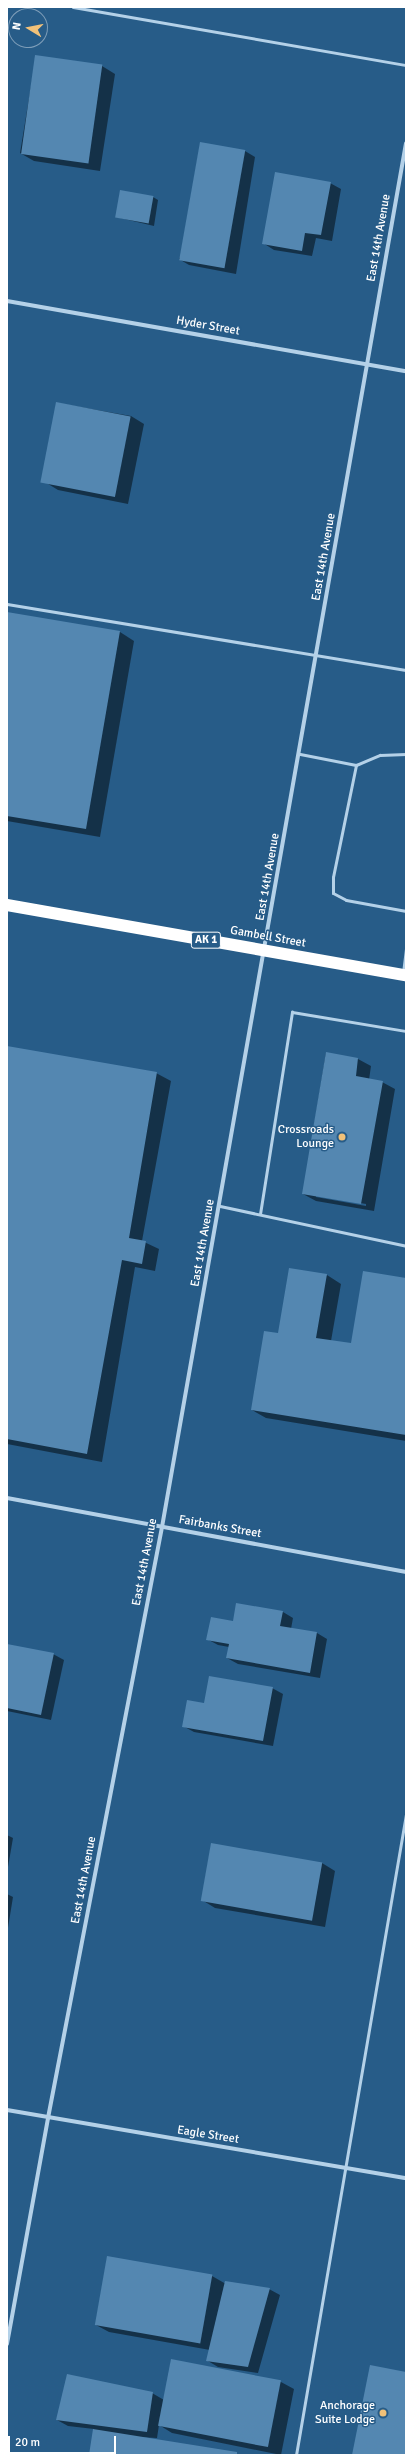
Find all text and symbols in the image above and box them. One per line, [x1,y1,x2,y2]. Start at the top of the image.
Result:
north arrow [8,8,48,48]
text: N [10,21,24,31]
street label: East 14th Avenue [364,193,394,283]
street label: Hyder Street [175,313,241,339]
street label: East 14th Avenue [309,512,339,602]
street label: East 14th Avenue [253,832,283,922]
street label: Gambell Street [229,923,307,951]
road number: AK 1 [190,931,222,949]
place label: Crossroads Lounge [278,1123,334,1151]
marker: Crossroads Lounge [337,1132,347,1142]
street label: East 14th Avenue [188,1198,218,1288]
street label: Fairbanks Street [178,1513,262,1541]
street label: East 14th Avenue [129,1517,161,1607]
street label: East 14th Avenue [68,1835,100,1925]
street label: Eagle Street [176,2123,240,2147]
place label: Anchorage Suite Lodge [315,2399,375,2427]
marker: Anchorage Suite Lodge [378,2408,388,2418]
scale bar [10,2428,118,2454]
text: 20 m [15,2435,40,2450]

